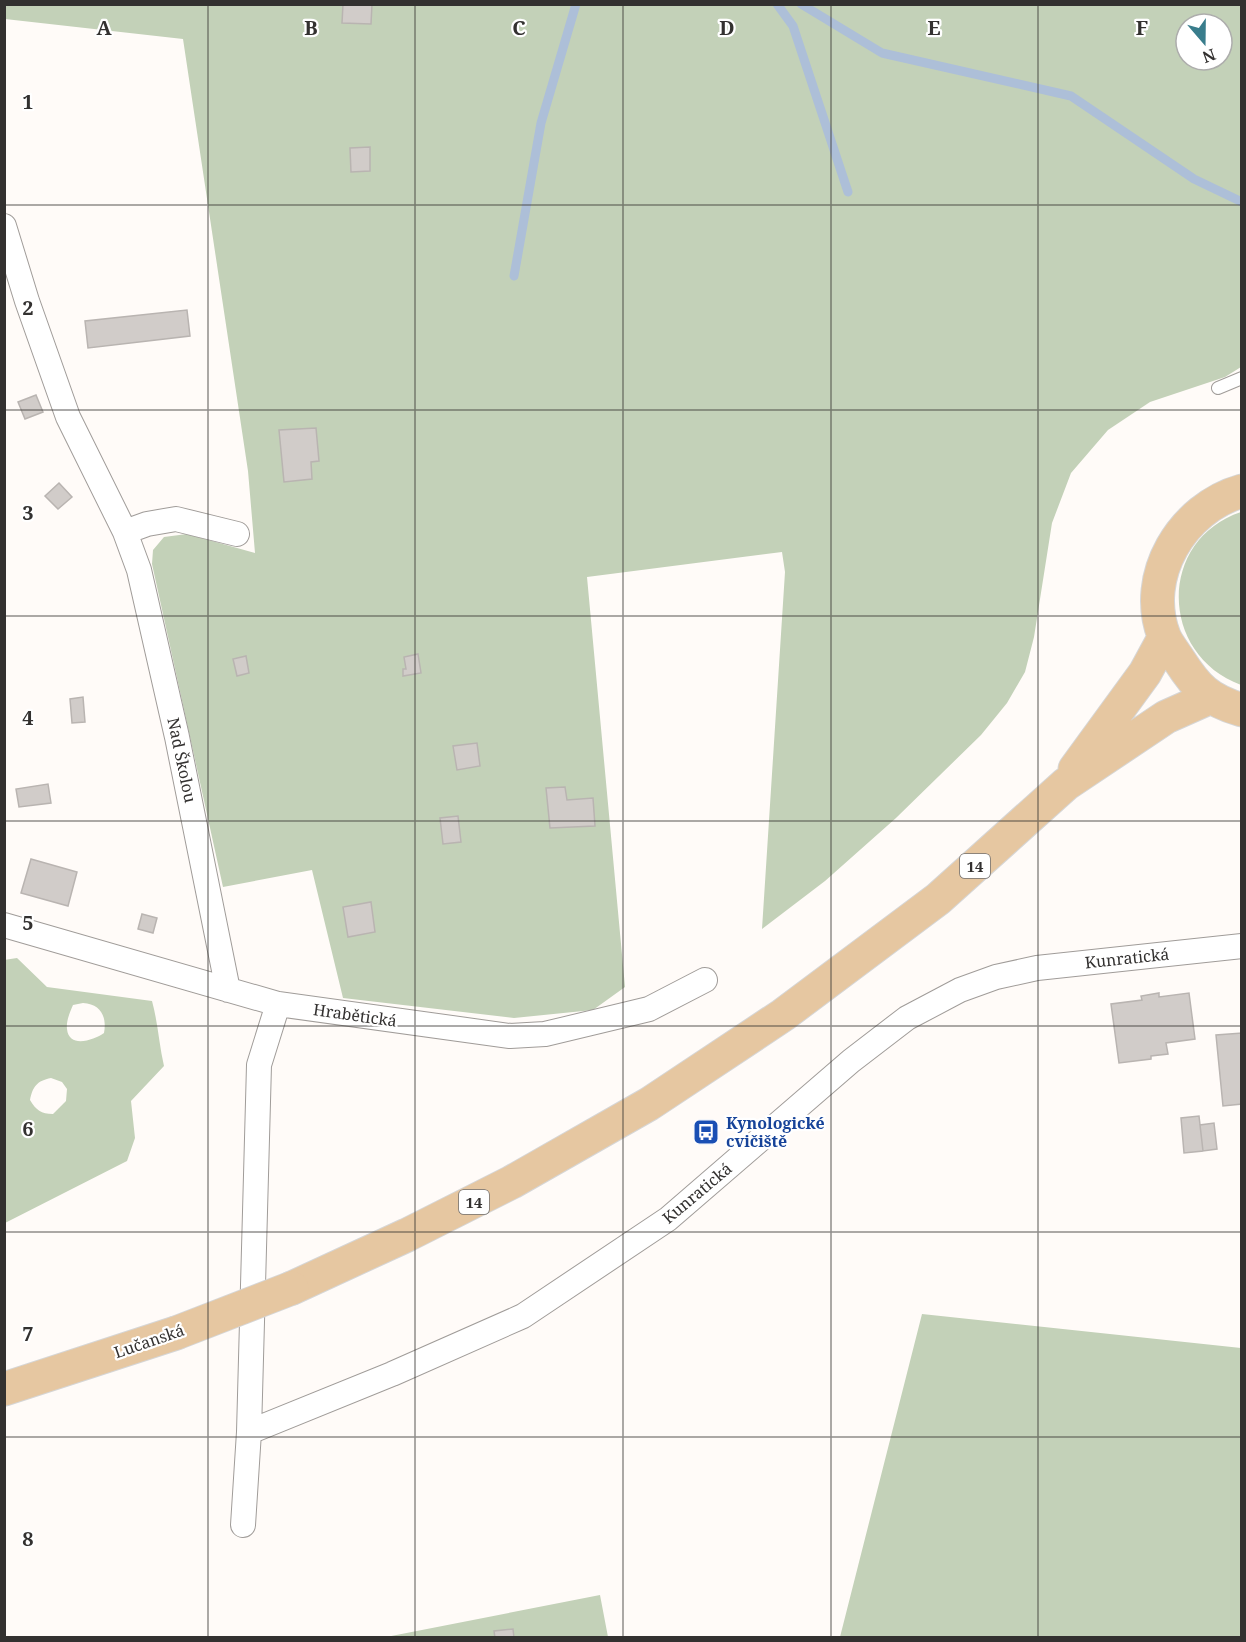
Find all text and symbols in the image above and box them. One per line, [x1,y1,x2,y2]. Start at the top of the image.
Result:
north arrow [1174,12,1234,72]
text: A [96,14,112,41]
text: B [304,14,318,41]
text: C [512,14,526,41]
text: D [719,14,735,41]
text: E [927,14,941,41]
text: F [1136,14,1148,41]
text: N [1199,44,1219,69]
text: 1 [22,88,34,115]
text: 2 [22,294,34,321]
text: 3 [22,499,34,526]
text: 4 [22,704,34,731]
street label: Nad Školou [162,715,202,805]
road number: 14 [960,854,990,878]
text: 5 [22,909,34,936]
street label: Kunratická [1084,943,1170,973]
street label: Hrabětická [312,998,398,1032]
place label: Kynologické cvičiště [726,1112,825,1152]
text: 6 [22,1115,34,1142]
bus stop icon: Kynologické cvičiště [691,1117,721,1147]
street label: Kunratická [658,1157,736,1229]
road number: 14 [459,1190,489,1214]
street label: Lučanská [111,1319,187,1363]
text: 7 [22,1320,34,1347]
text: 8 [22,1525,34,1552]

